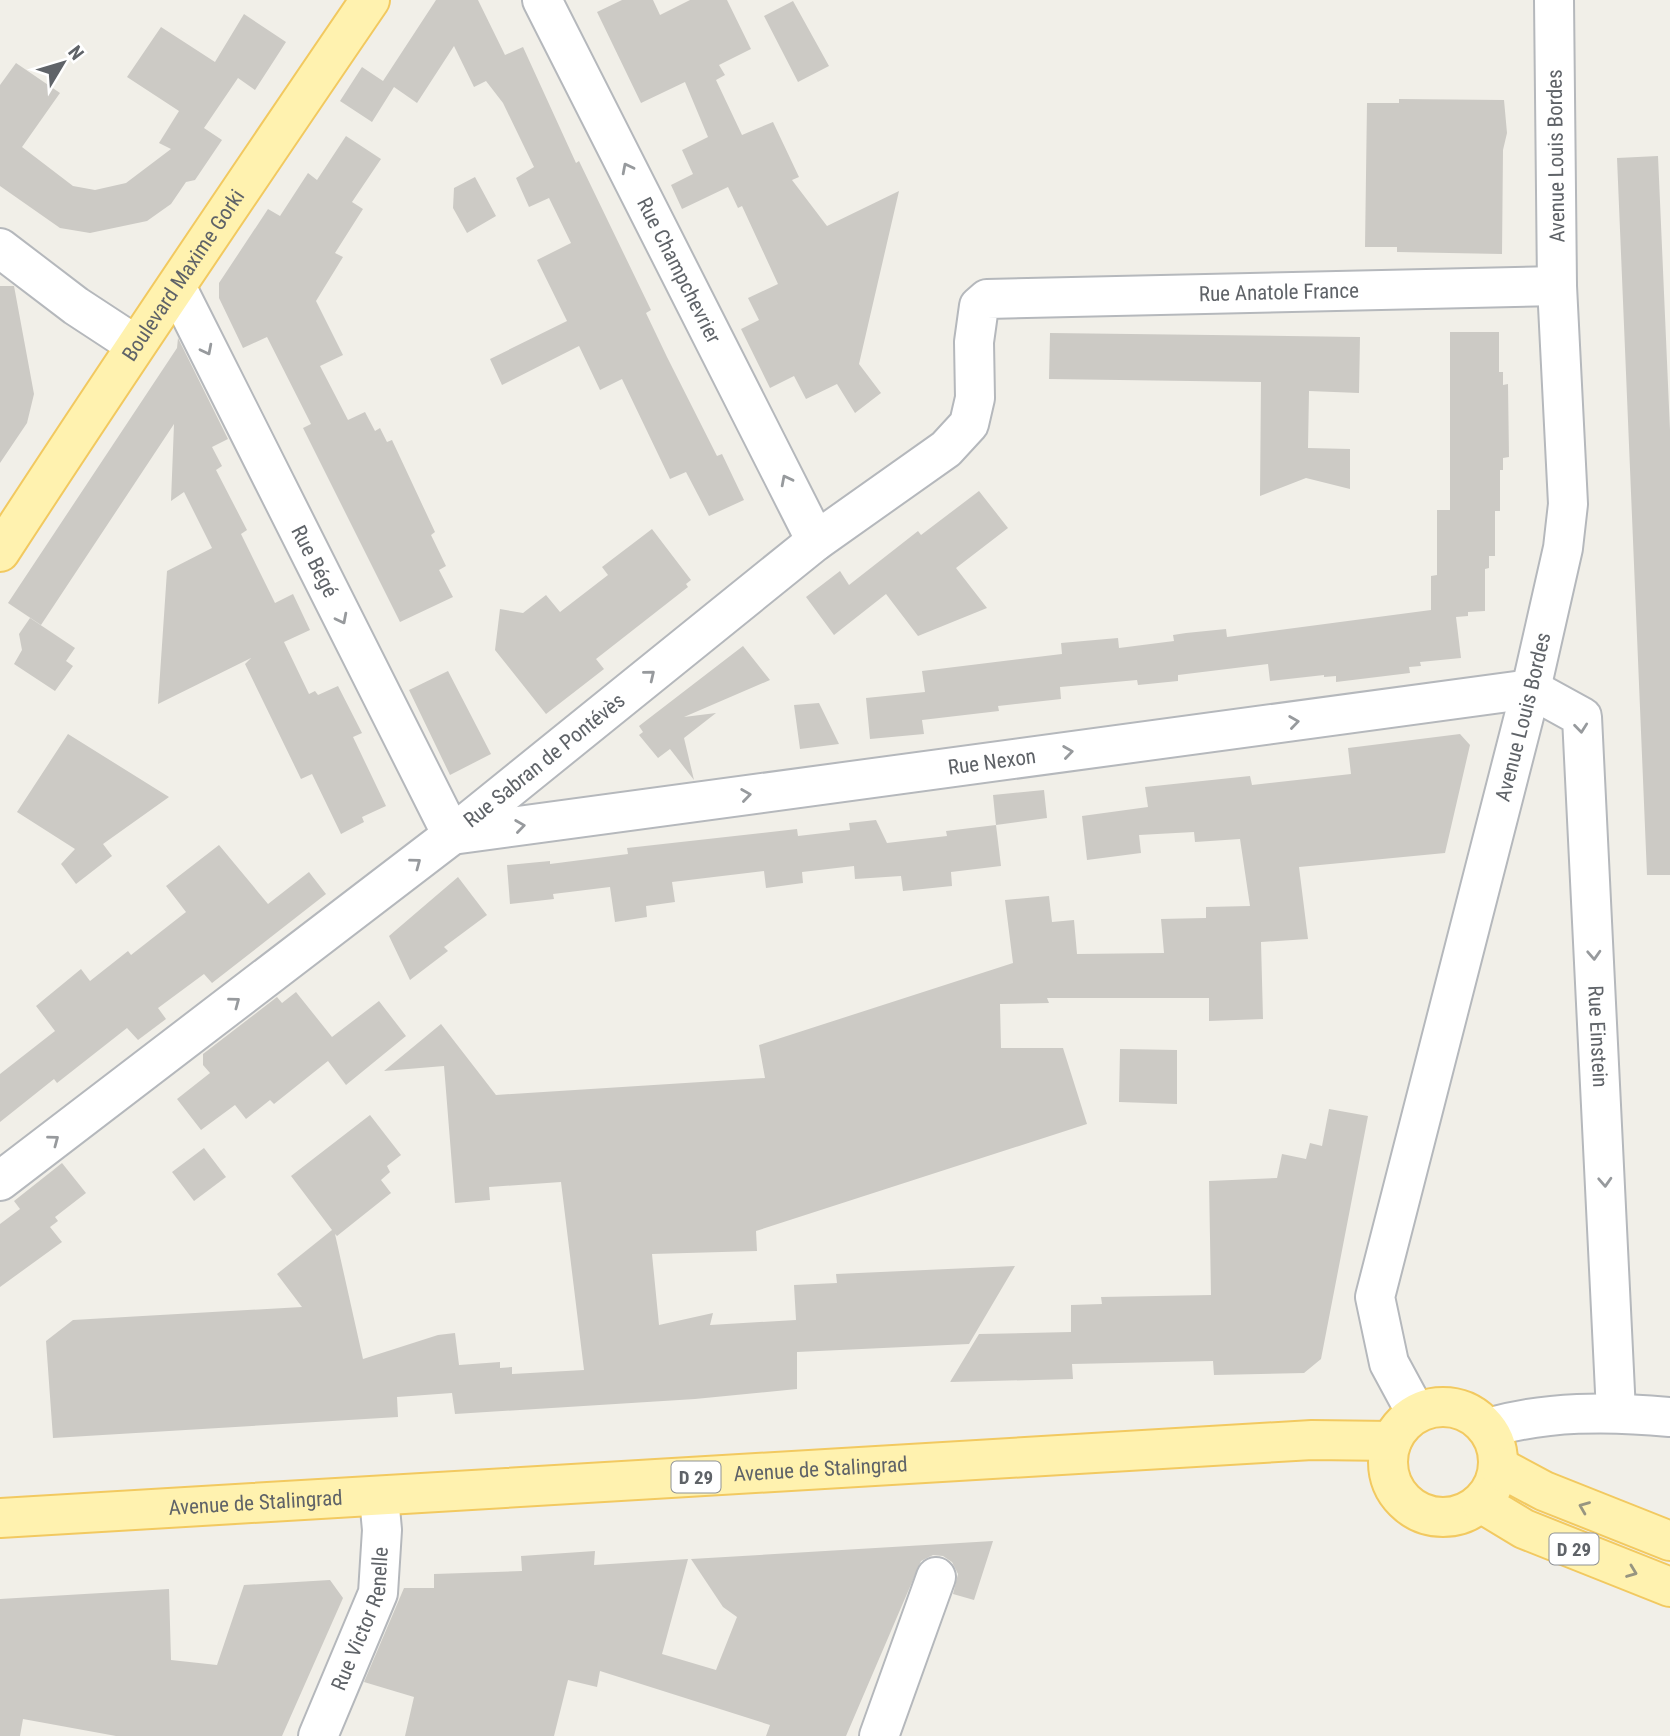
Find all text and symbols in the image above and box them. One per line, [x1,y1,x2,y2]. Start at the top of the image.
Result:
north arrow [28,28,98,98]
text: N [63,41,89,65]
street label: Avenue Louis Bordes [1542,69,1570,243]
one-way arrow [622,163,636,175]
street label: Boulevard Maxime Gorki [117,185,249,365]
street label: Rue Champchevrier [632,193,726,347]
street label: Rue Anatole France [1199,279,1359,306]
one-way arrow [199,343,213,355]
one-way arrow [780,475,794,487]
street label: Rue Bégé [286,521,343,602]
one-way arrow [334,611,348,624]
street label: Avenue Louis Bordes [1491,630,1555,804]
one-way arrow [642,671,655,683]
street label: Rue Sabran de Pontévès [459,688,630,833]
one-way arrow [1288,714,1299,729]
one-way arrow [1574,723,1589,734]
street label: Rue Nexon [946,744,1037,780]
one-way arrow [1062,745,1074,760]
one-way arrow [740,788,751,803]
one-way arrow [514,819,526,834]
one-way arrow [408,859,420,872]
one-way arrow [1586,950,1601,961]
street label: Rue Einstein [1583,985,1612,1088]
one-way arrow [227,997,240,1010]
one-way arrow [46,1135,59,1148]
one-way arrow [1597,1177,1612,1188]
street label: Avenue de Stalingrad [733,1452,908,1486]
road number: D 29 [672,1462,720,1492]
street label: Avenue de Stalingrad [168,1486,343,1520]
one-way arrow [1578,1501,1590,1515]
road number: D 29 [1550,1534,1598,1564]
street label: Rue Victor Renelle [327,1546,393,1694]
one-way arrow [1625,1563,1637,1577]

